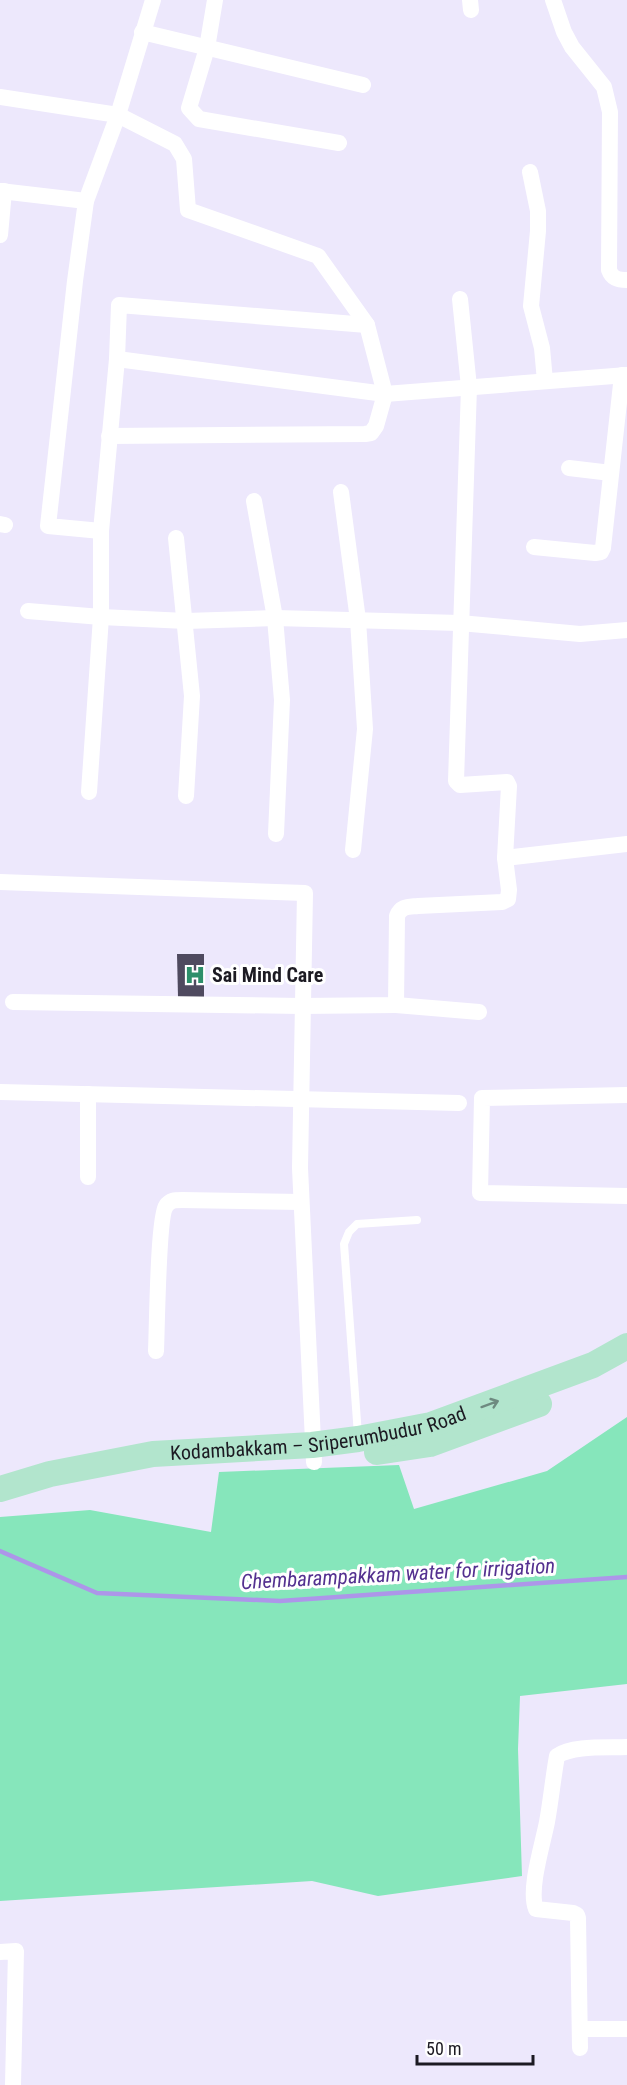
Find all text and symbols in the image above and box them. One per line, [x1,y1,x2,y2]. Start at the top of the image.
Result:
hospital icon: Sai Mind Care [183,963,207,987]
place label: Sai Mind Care [212,963,323,987]
one-way arrow [480,1398,499,1409]
street label: Kodambakkam – Sriperumbudur Road [170,1401,469,1465]
water label: Chembarampakkam water for irrigation [240,1554,556,1594]
scale bar [417,2028,532,2066]
text: 50 m [426,2038,461,2059]

